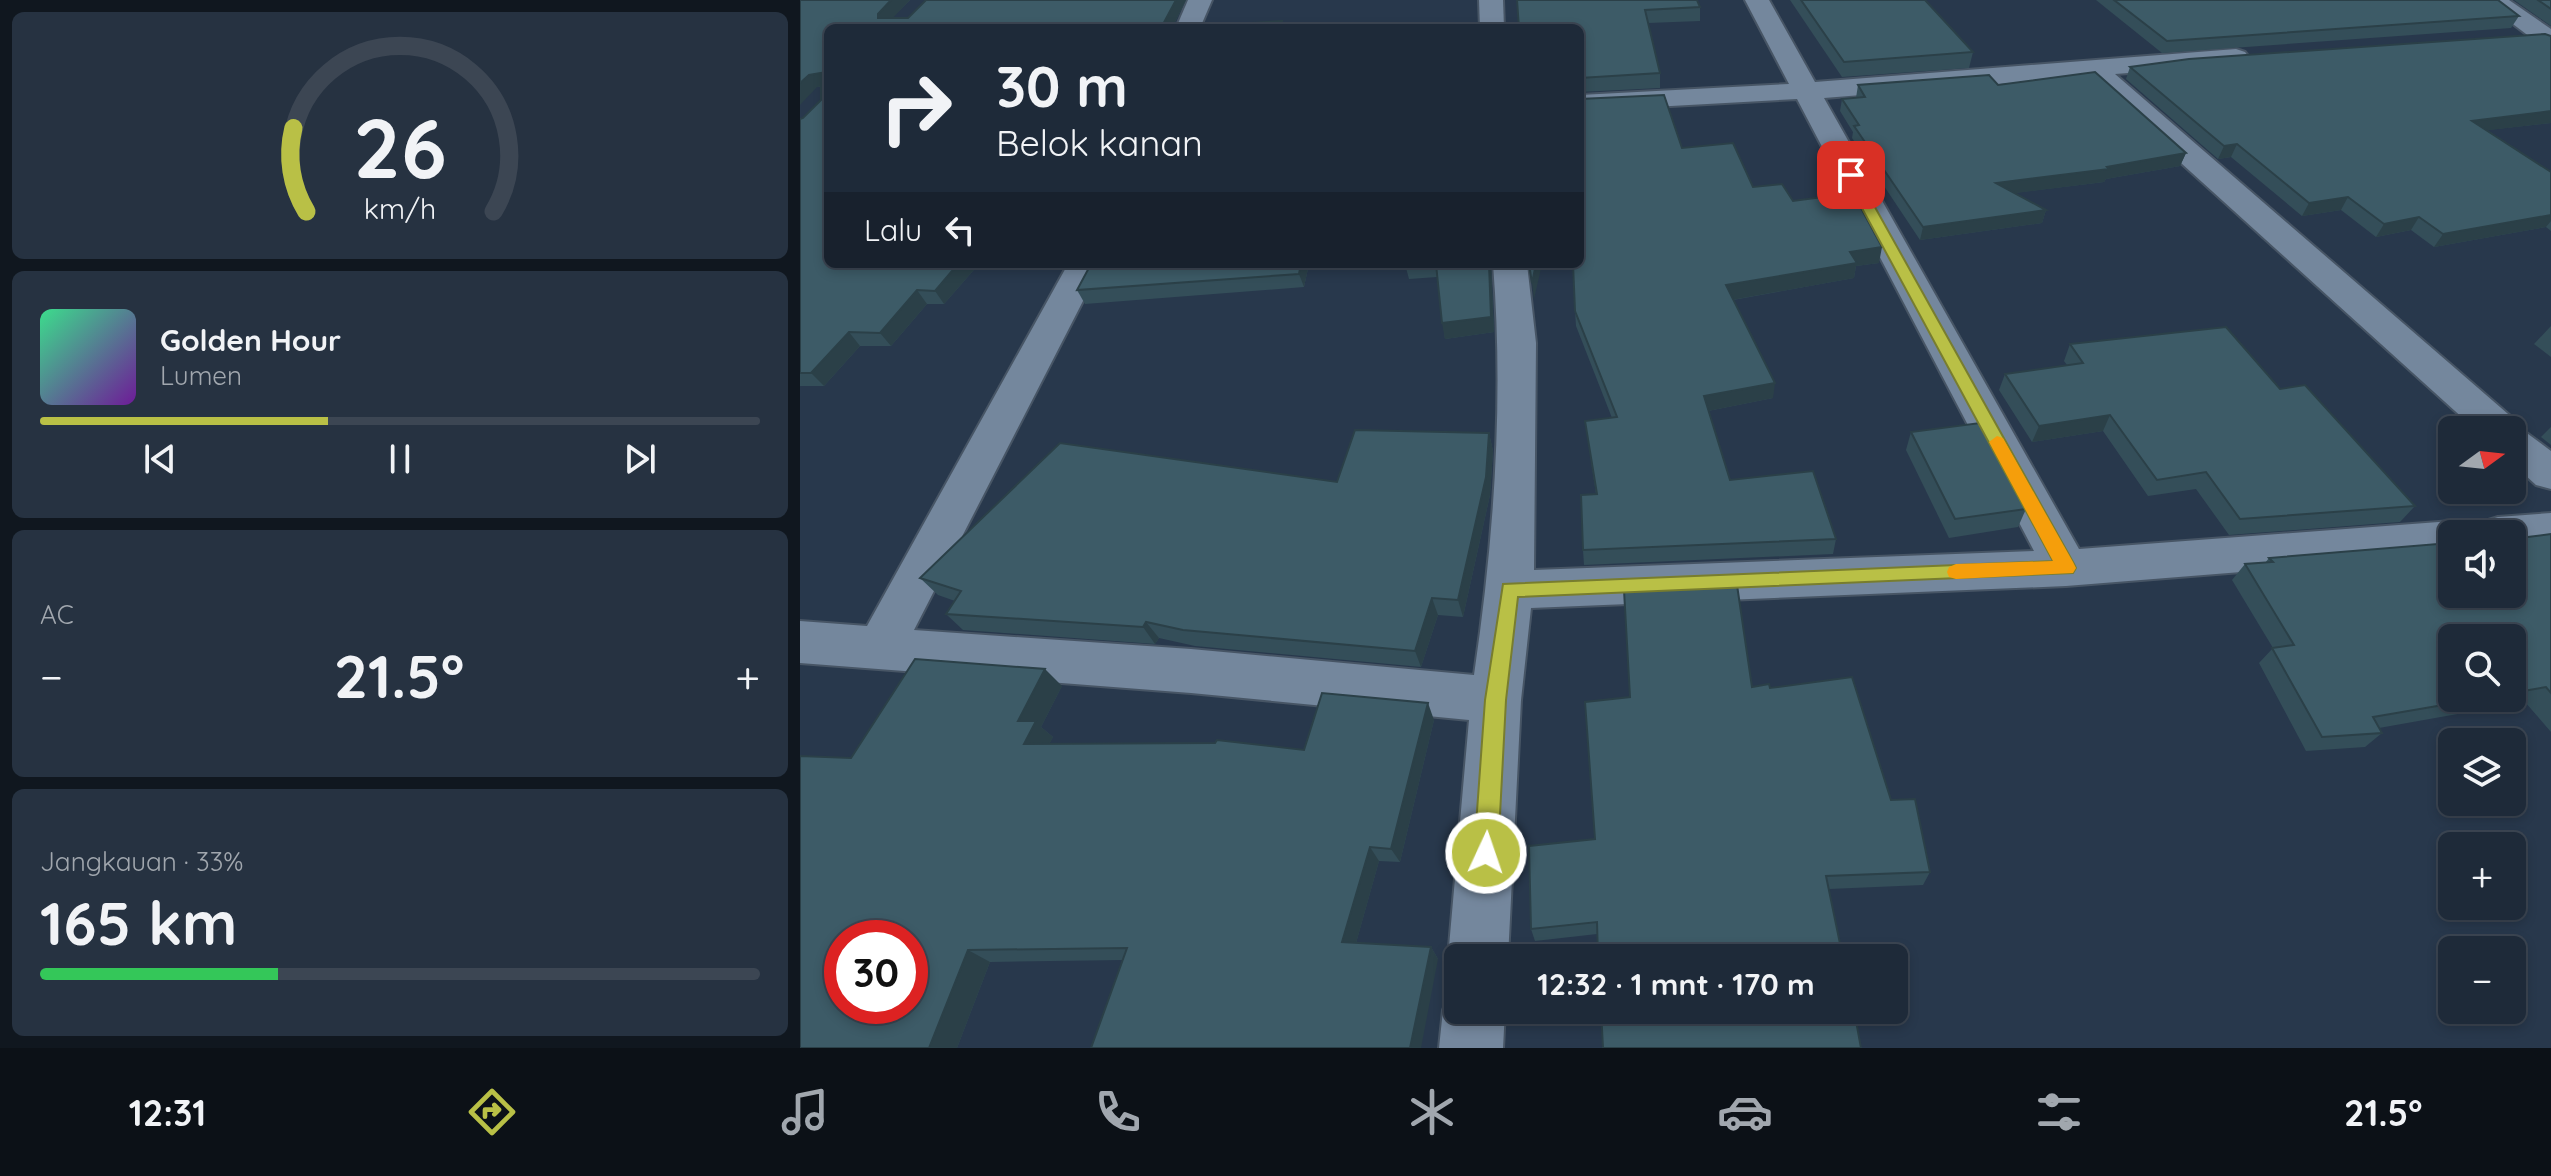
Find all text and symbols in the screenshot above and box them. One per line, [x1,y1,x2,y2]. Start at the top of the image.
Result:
text: 30 m [996,51,1128,121]
icon: right [864,56,968,160]
text: 26 [353,94,447,198]
text: Belok kanan [996,120,1203,165]
pin [1817,141,1885,209]
icon: arrive [1829,153,1873,197]
text: km/h [364,190,436,226]
icon: left [938,208,982,252]
text: Lalu [864,211,922,249]
text: Golden Hour [160,321,341,359]
text: Lumen [160,359,242,392]
north arrow [2438,416,2526,504]
map controls [2438,416,2526,1024]
icon: previous [138,437,182,481]
icon: pause [378,437,422,481]
icon: next [618,437,662,481]
button: sound [2438,520,2526,608]
text: AC [40,598,74,631]
button: search [2438,624,2526,712]
text: 21.5° [334,638,464,713]
text: − [40,649,63,704]
text: + [735,649,760,704]
button: layers [2438,728,2526,816]
position arrow [1444,811,1528,895]
button: + [2438,832,2526,920]
text: Jangkauan · 33% [40,845,243,878]
text: 165 km [40,885,237,960]
speed limit sign: 30 [824,920,928,1024]
button: − [2438,936,2526,1024]
text: 12:32 · 1 mnt · 170 m [1537,965,1815,1003]
icon: directions [464,1084,520,1140]
icon: music [777,1084,833,1140]
icon: phone [1090,1084,1146,1140]
icon: climate [1404,1084,1460,1140]
icon: car [1717,1084,1773,1140]
icon: filters [2031,1084,2087,1140]
text: 12:31 [129,1090,206,1135]
text: 21.5° [2344,1090,2422,1135]

